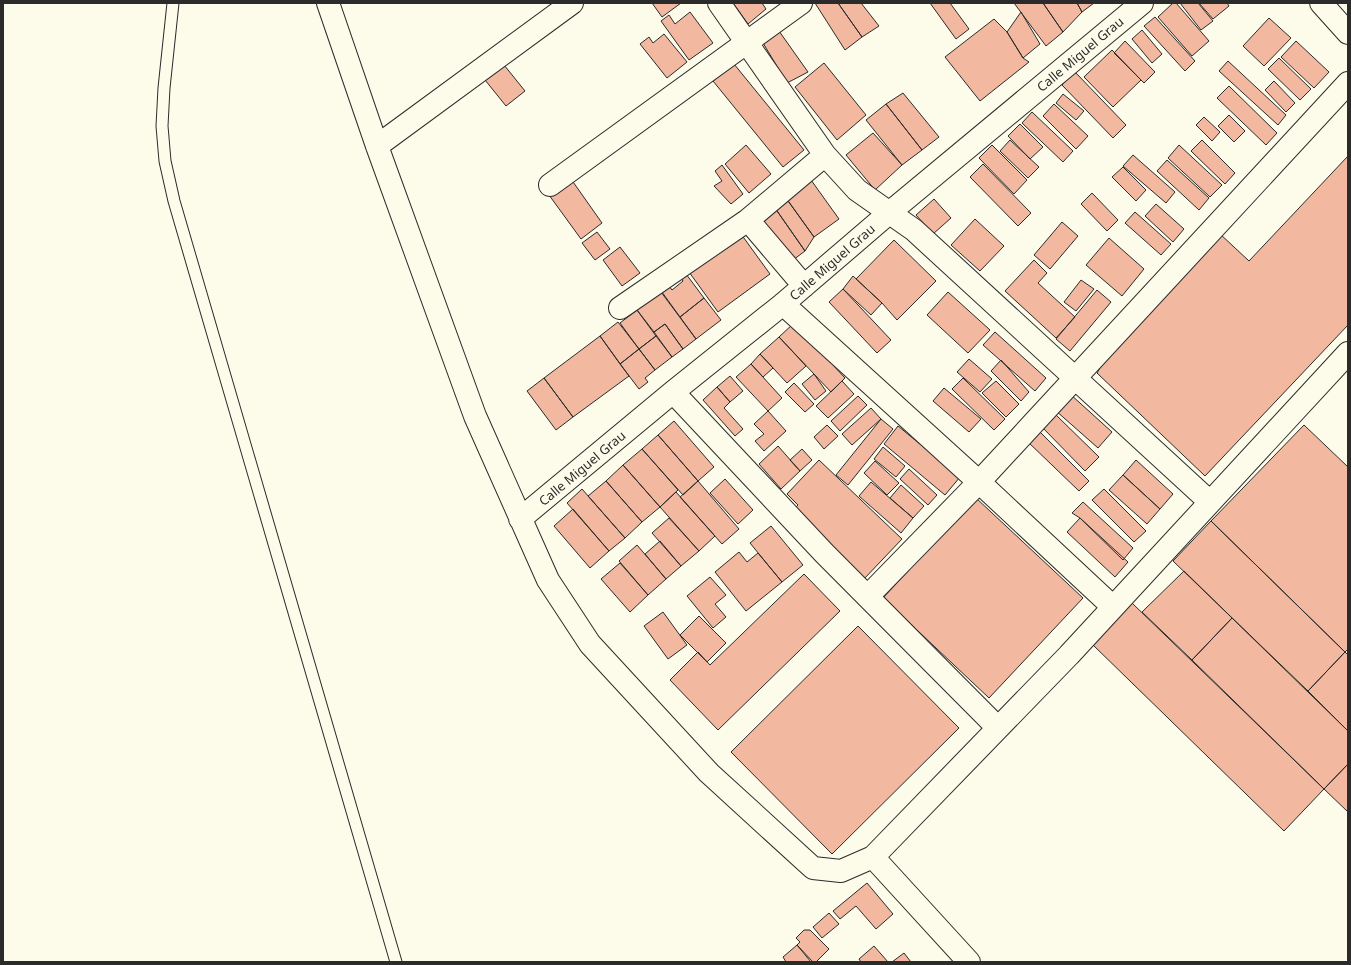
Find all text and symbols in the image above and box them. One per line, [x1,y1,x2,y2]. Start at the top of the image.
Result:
street label: Calle Miguel Grau [1033,12,1127,96]
street label: Calle Miguel Grau [785,220,879,304]
street label: Calle Miguel Grau [535,426,629,510]

